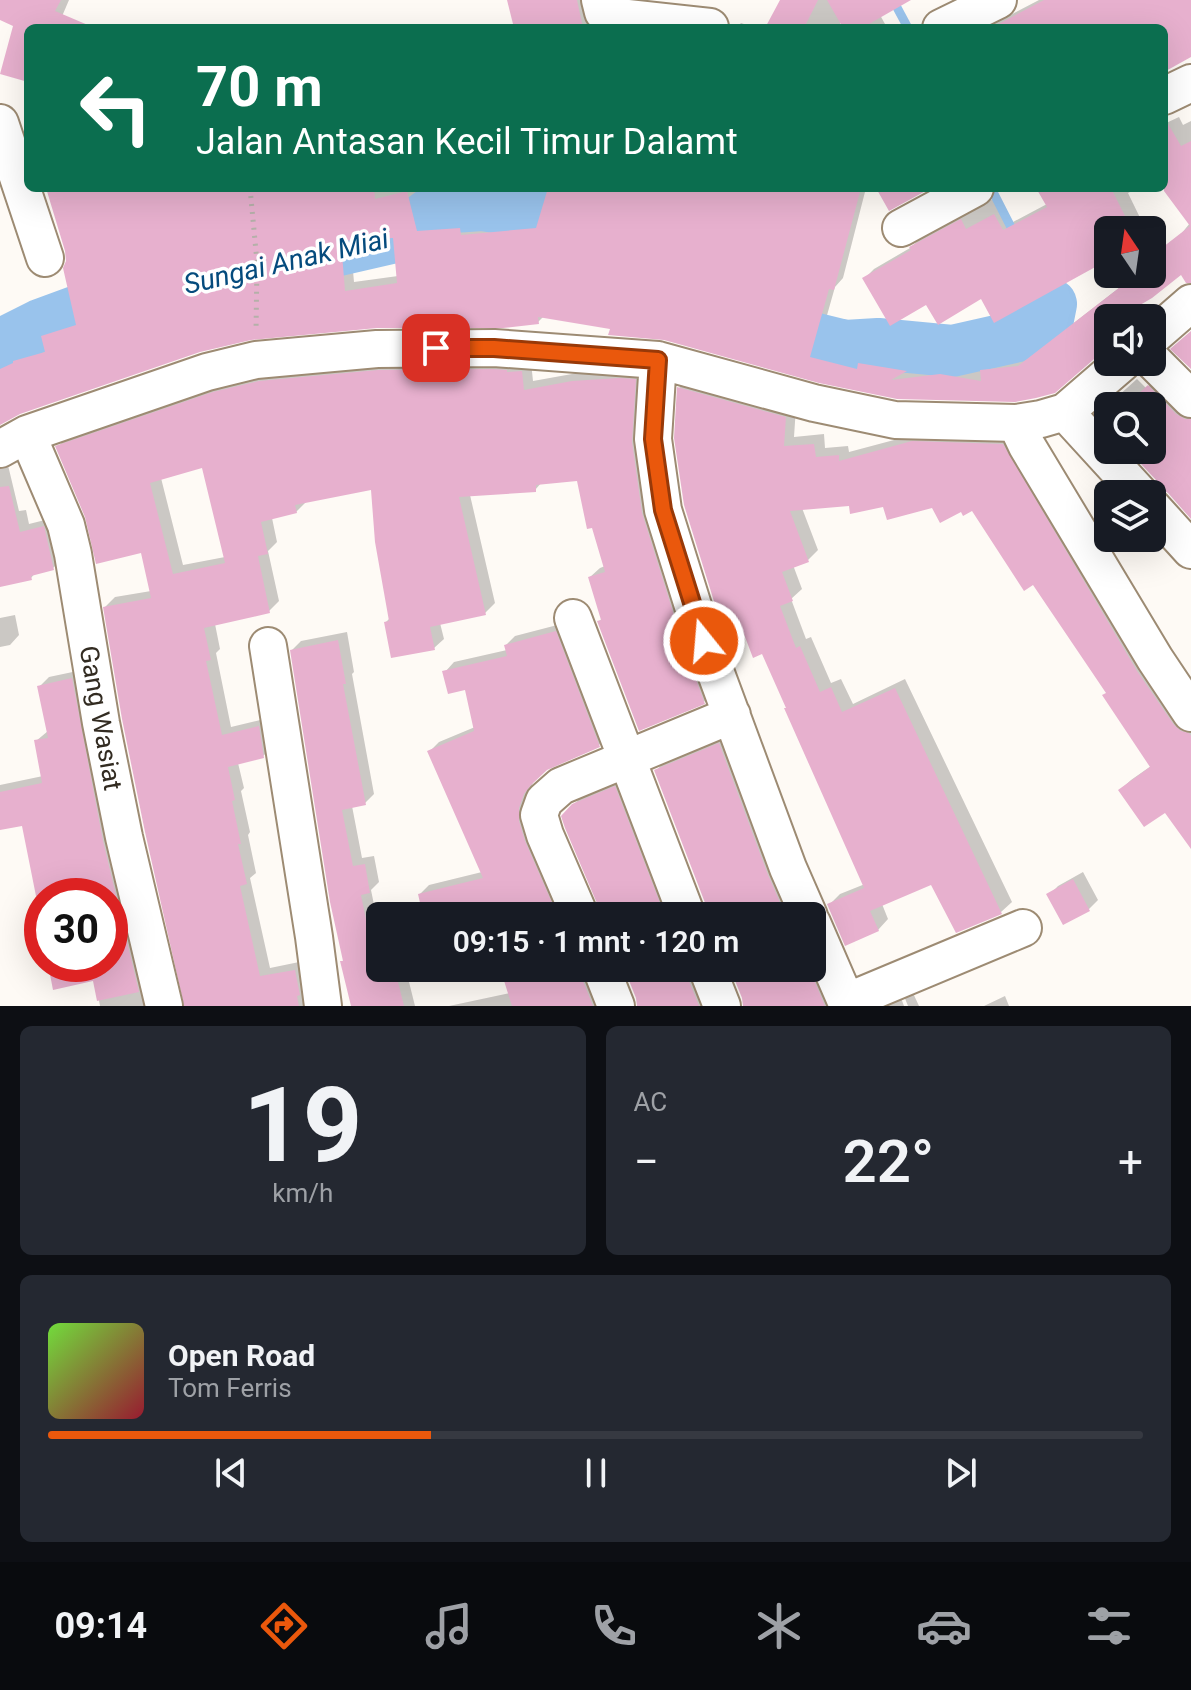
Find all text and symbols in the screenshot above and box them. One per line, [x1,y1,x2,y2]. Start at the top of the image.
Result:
text: 70 m [196,54,323,120]
icon: left [64,56,168,160]
text: Jalan Antasan Kecil Timur Dalamt [196,121,738,163]
north arrow [1094,216,1166,288]
map controls [1094,216,1166,552]
water label: Sungai Anak Miai [180,222,392,301]
button: sound [1094,304,1166,376]
pin [402,314,470,382]
icon: arrive [414,326,458,370]
button: search [1094,392,1166,464]
button: layers [1094,480,1166,552]
position arrow [662,599,746,683]
street label: Gang Wasiat [74,643,128,793]
speed limit sign: 30 [24,878,128,982]
text: 09:15 · 1 mnt · 120 m [453,924,739,959]
text: 19 [243,1065,362,1186]
text: AC [634,1087,667,1117]
text: 22° [842,1126,934,1197]
text: − [634,1136,659,1188]
text: + [1118,1136,1143,1188]
text: km/h [272,1178,333,1208]
text: Open Road [168,1338,315,1373]
text: Tom Ferris [168,1373,292,1403]
icon: previous [209,1451,253,1495]
icon: pause [574,1451,618,1495]
icon: next [939,1451,983,1495]
icon: directions [256,1598,312,1654]
icon: music [421,1598,477,1654]
icon: phone [586,1598,642,1654]
icon: climate [751,1598,807,1654]
icon: car [916,1598,972,1654]
icon: filters [1081,1598,1137,1654]
text: 09:14 [54,1605,147,1647]

